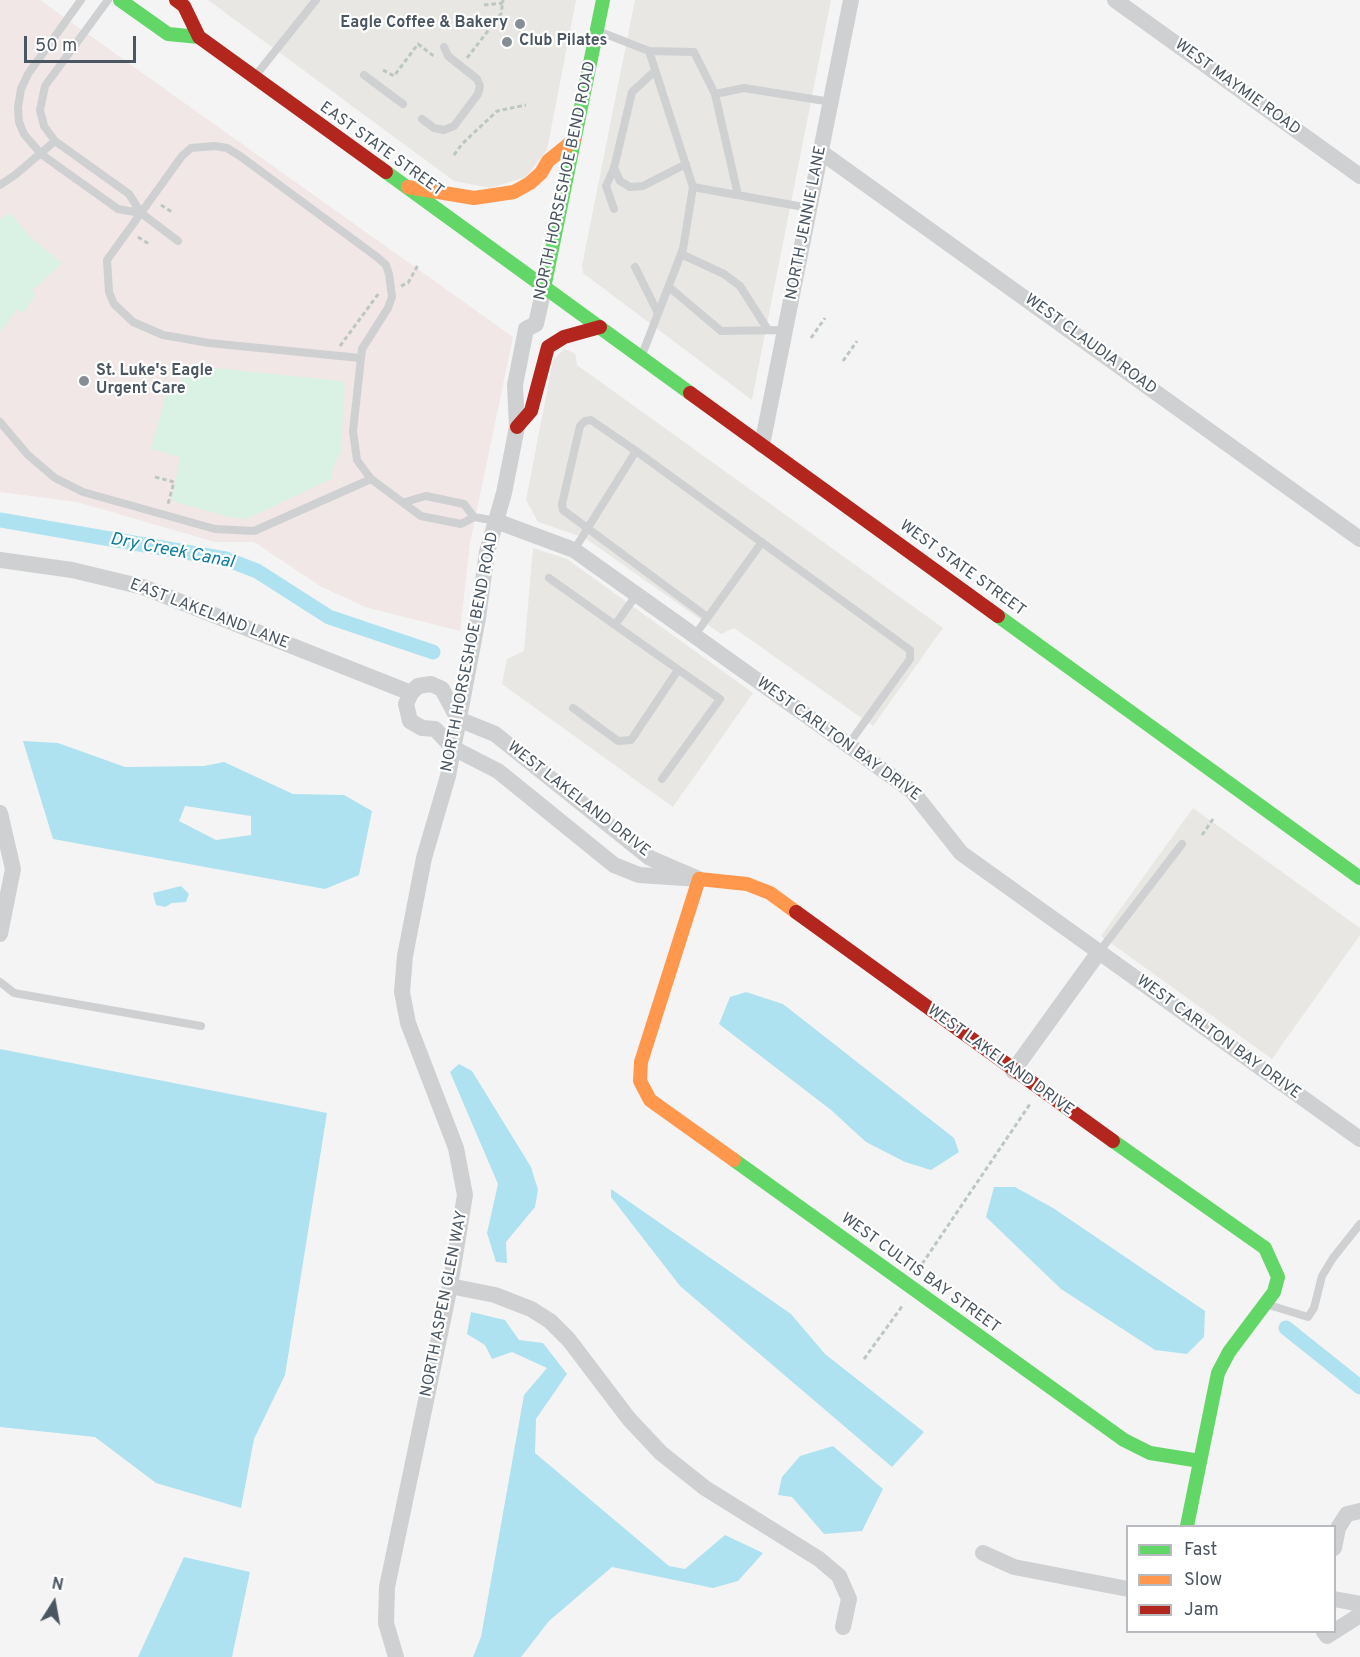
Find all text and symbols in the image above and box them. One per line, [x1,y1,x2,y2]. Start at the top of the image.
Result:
place label: Eagle Coffee & Bakery [340,14,508,34]
marker: Eagle Coffee & Bakery [513,17,527,31]
scale bar [27,24,140,62]
place label: Club Pilates [519,32,607,52]
text: 50 m [35,35,77,58]
marker: Club Pilates [500,35,514,49]
street label: WEST MAYMIE ROAD [1170,36,1304,140]
street label: NORTH HORSESHOE BEND ROAD [531,60,601,302]
street label: EAST STATE STREET [315,99,447,201]
street label: NORTH JENNIE LANE [783,144,831,302]
street label: WEST CLAUDIA ROAD [1020,291,1160,399]
place label: St. Luke's Eagle Urgent Care [96,362,213,400]
marker: St. Luke's Eagle Urgent Care [77,374,91,388]
street label: WEST STATE STREET [895,517,1029,621]
water label: Dry Creek Canal [108,529,236,575]
street label: NORTH HORSESHOE BEND ROAD [438,530,504,774]
street label: EAST LAKELAND LANE [127,576,291,654]
street label: WEST CARLTON BAY DRIVE [752,674,924,806]
street label: WEST LAKELAND DRIVE [503,738,653,862]
street label: WEST CARLTON BAY DRIVE [1132,972,1304,1104]
street label: WEST LAKELAND DRIVE [923,1001,1077,1121]
street label: NORTH ASPEN GLEN WAY [418,1209,472,1399]
street label: WEST CULTIS BAY STREET [837,1210,1003,1338]
legend [1126,1525,1336,1633]
text: Fast [1184,1539,1217,1562]
text: Slow [1184,1569,1222,1592]
north arrow [24,1573,84,1633]
text: N [50,1574,65,1596]
text: Jam [1184,1599,1219,1622]

